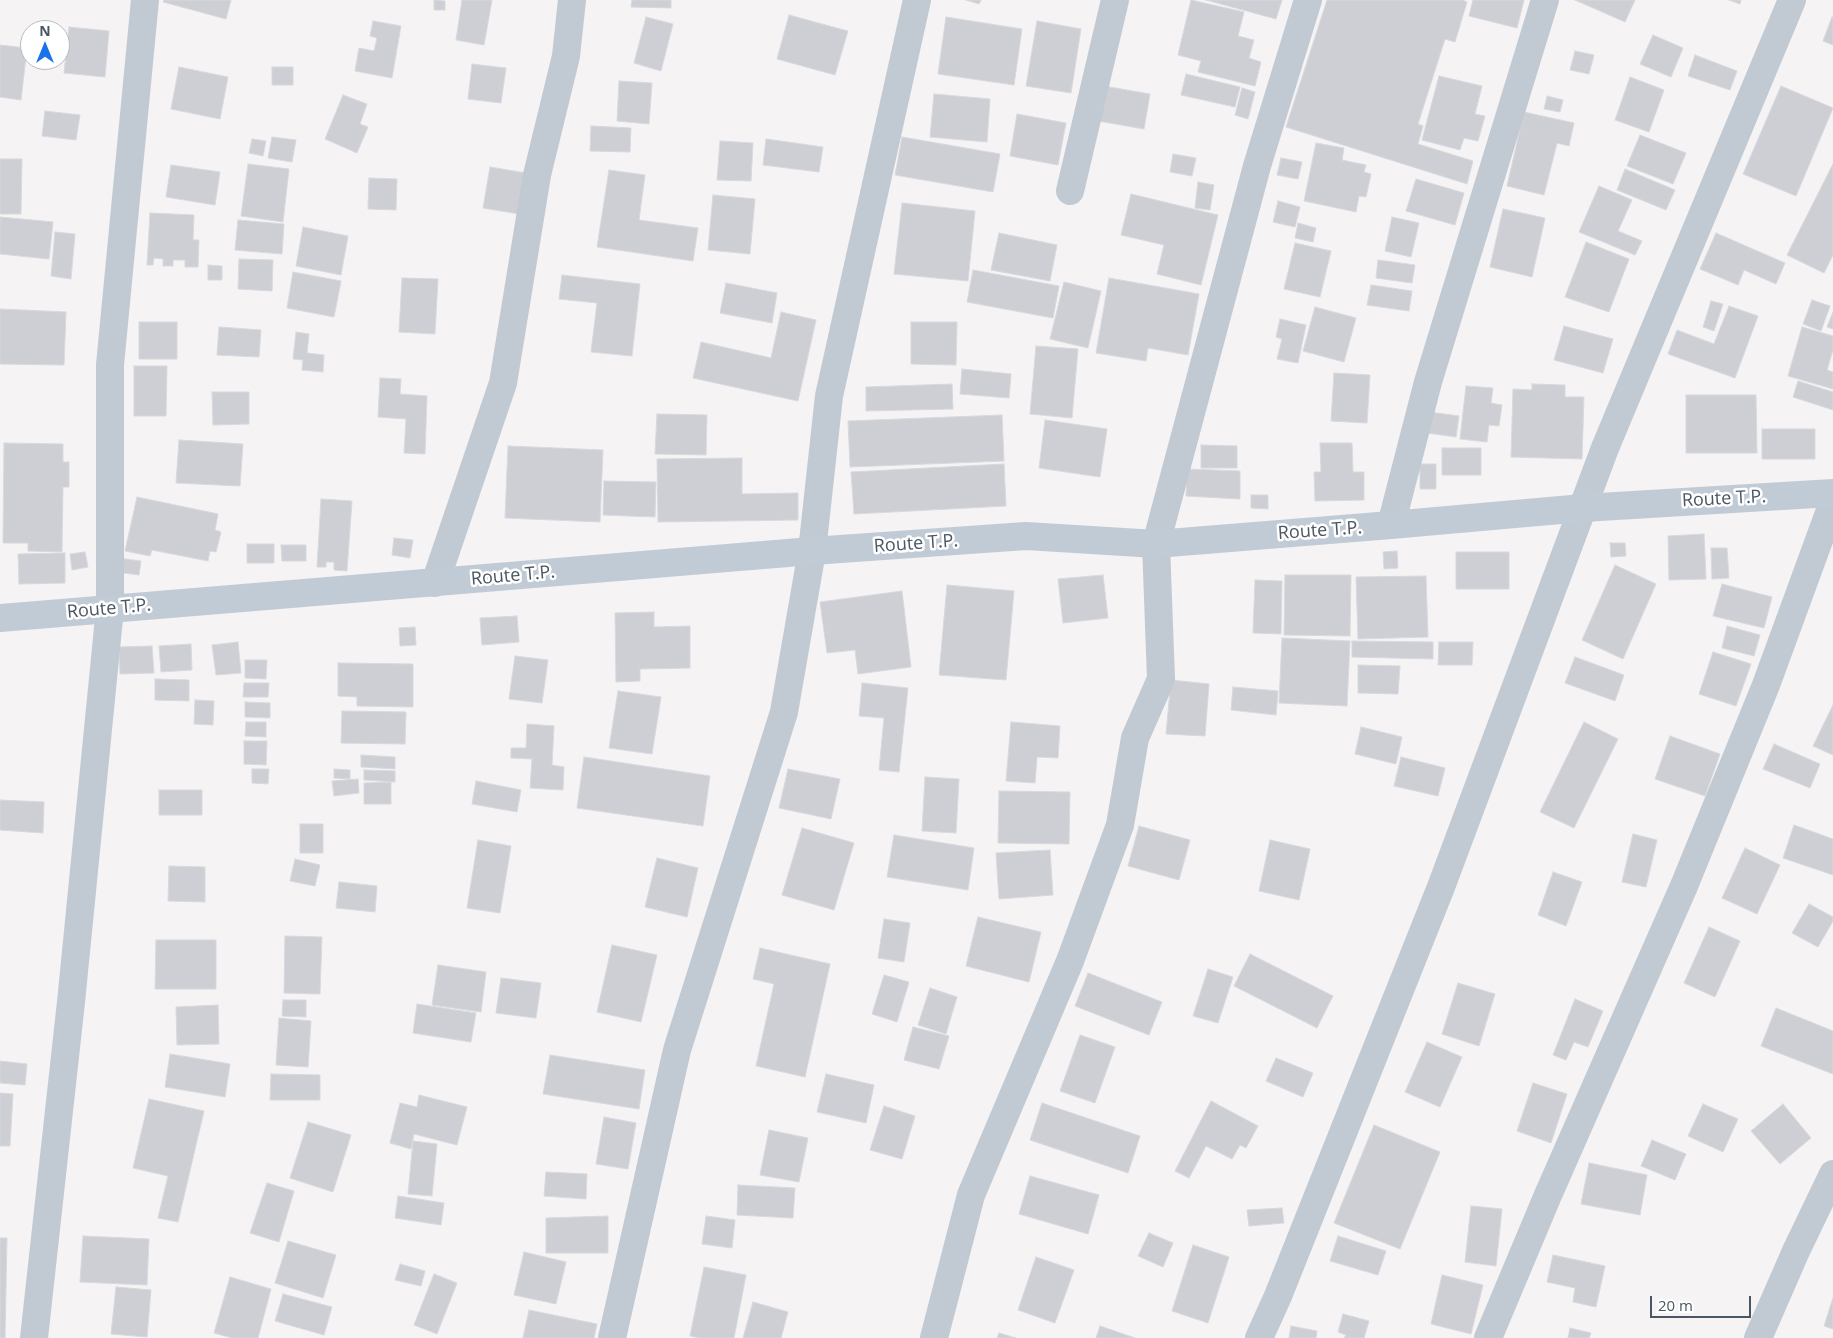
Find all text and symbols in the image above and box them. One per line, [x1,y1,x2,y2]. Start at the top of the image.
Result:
north arrow [20,20,70,70]
text: N [39,21,51,40]
street label: Route T.P. [1681,486,1767,512]
street label: Route T.P. [1277,517,1363,545]
street label: Route T.P. [873,530,959,558]
street label: Route T.P. [470,562,556,590]
street label: Route T.P. [66,595,152,623]
scale bar [1653,1286,1754,1318]
text: 20 m [1658,1295,1693,1315]

